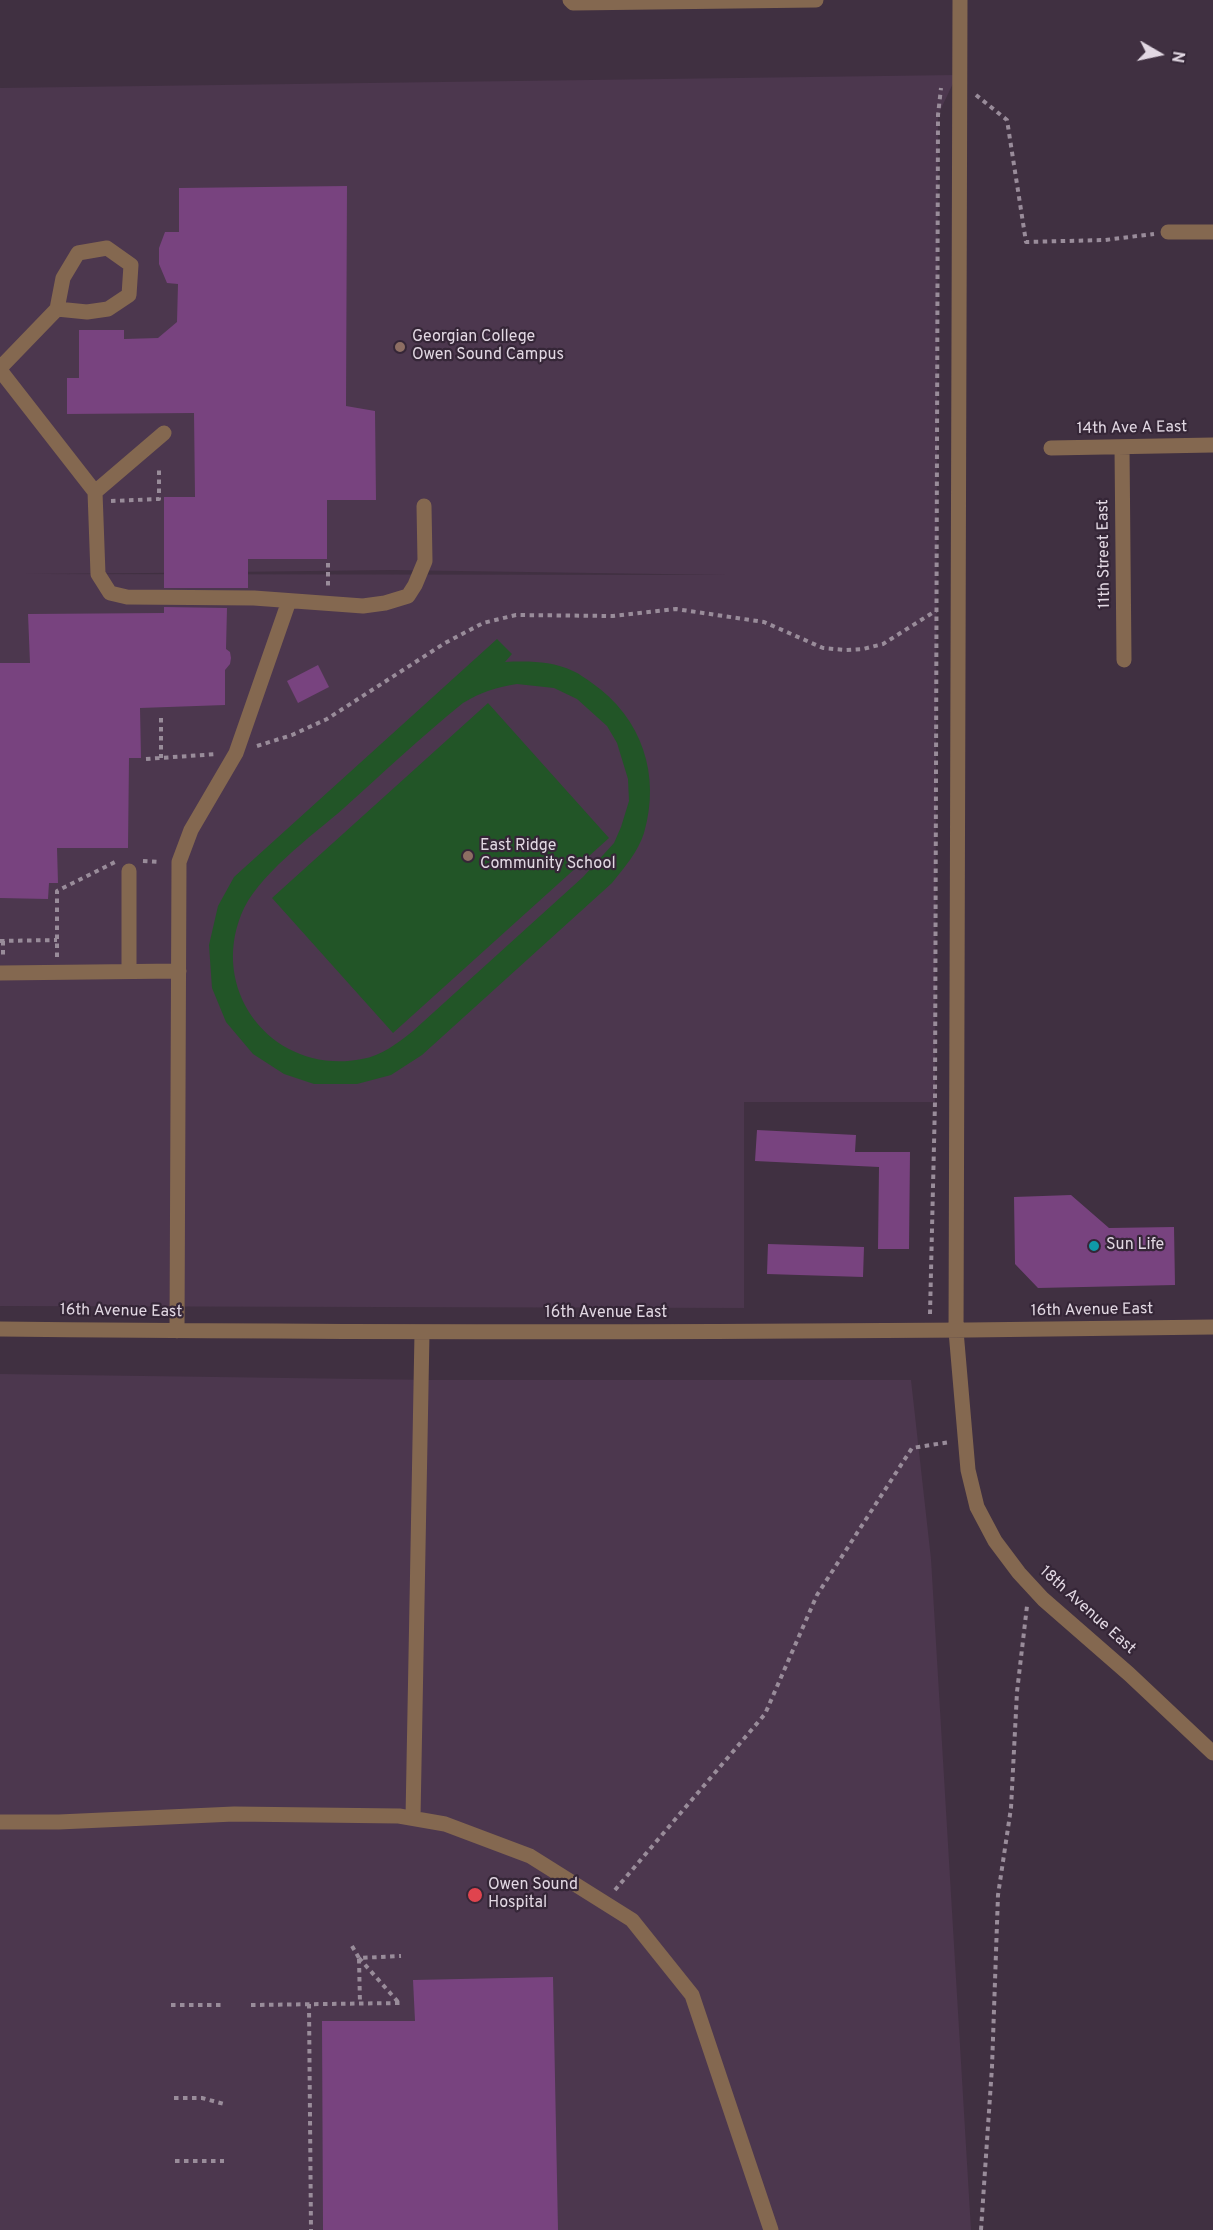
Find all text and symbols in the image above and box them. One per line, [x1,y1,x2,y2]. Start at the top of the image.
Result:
north arrow [1129,24,1189,84]
text: N [1166,50,1188,64]
place label: Georgian College Owen Sound Campus [412,328,564,366]
marker: Georgian College Owen Sound Campus [393,340,407,354]
street label: 14th Ave A East [1077,418,1187,440]
street label: 11th Street East [1094,499,1116,609]
place label: East Ridge Community School [480,837,616,875]
marker: East Ridge Community School [461,849,475,863]
place label: Sun Life [1106,1236,1164,1256]
marker: Sun Life [1087,1239,1101,1253]
street label: 16th Avenue East [1031,1300,1153,1322]
street label: 16th Avenue East [60,1301,182,1323]
street label: 16th Avenue East [545,1304,667,1324]
street label: 18th Avenue East [1035,1563,1139,1659]
place label: Owen Sound Hospital [488,1876,578,1914]
marker: Owen Sound Hospital [466,1886,484,1904]

